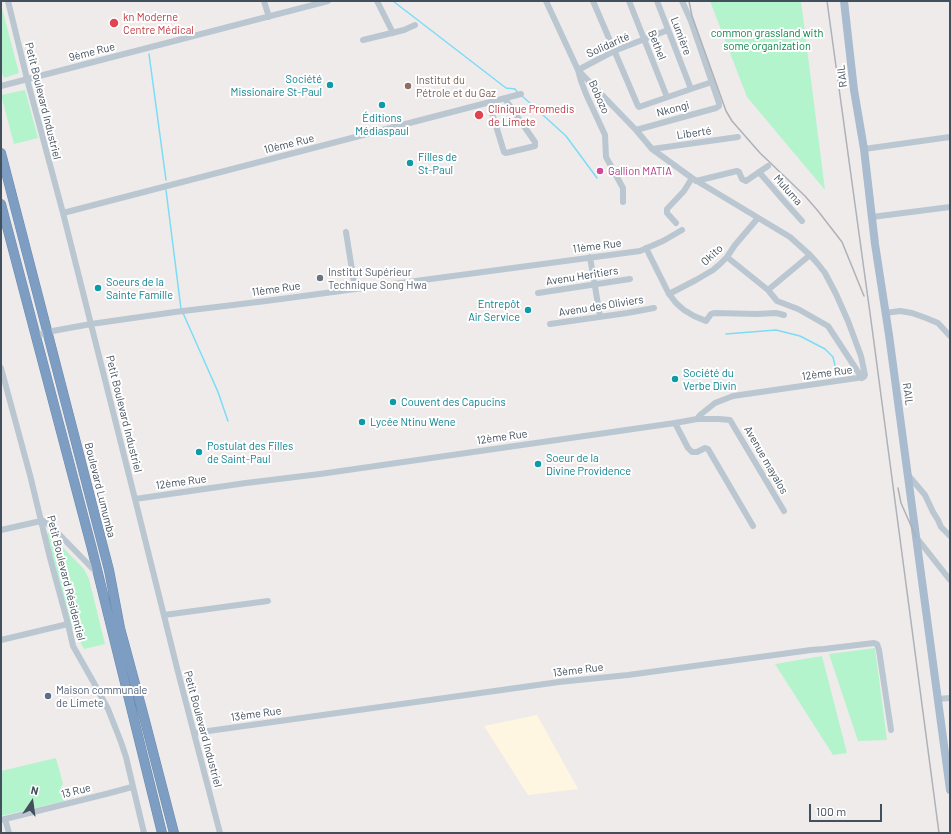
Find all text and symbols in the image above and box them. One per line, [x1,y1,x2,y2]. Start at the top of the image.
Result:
place label: kn Moderne Centre Médical [123,10,194,36]
street label: Lumière [668,15,694,57]
marker: kn Moderne Centre Médical [108,17,120,29]
park label: common grassland with some organization [711,26,823,52]
street label: Bethel [645,28,669,62]
street label: Solidarité [584,30,632,60]
street label: 9ème Rue [68,40,116,64]
street label: Petit Boulevard Industriel [22,41,64,161]
street label: RAIL [834,64,850,88]
place label: Société Missionaire St-Paul [231,72,322,98]
place label: Institut du Pétrole et du Gaz [416,73,496,99]
street label: Bobozo [586,78,612,116]
marker: Société Missionaire St-Paul [325,80,335,90]
marker: Institut du Pétrole et du Gaz [403,81,413,91]
street label: Nkongi [655,98,691,120]
marker: Éditions Médiaspaul [377,100,387,110]
place label: Clinique Promedis de Limete [488,102,574,128]
marker: Clinique Promedis de Limete [473,109,485,121]
place label: Éditions Médiaspaul [355,111,409,137]
street label: Liberté [676,124,712,142]
street label: 10ème Rue [262,131,316,157]
place label: Filles de St-Paul [418,150,457,176]
marker: Filles de St-Paul [405,158,415,168]
place label: Gallion MATIA [608,164,672,178]
marker: Gallion MATIA [595,166,605,176]
street label: Muluma [771,172,805,208]
street label: 11ème Rue [572,236,622,256]
street label: Okito [698,242,726,268]
street label: Avenu Heritiers [545,264,619,288]
place label: Institut Supérieur Technique Song Hwa [328,265,427,291]
marker: Institut Supérieur Technique Song Hwa [315,273,325,283]
place label: Soeurs de la Sainte Famille [106,275,173,301]
street label: 11ème Rue [251,279,301,299]
marker: Soeurs de la Sainte Famille [93,283,103,293]
street label: Avenu des Oliviers [558,293,644,319]
place label: Entrepôt Air Service [468,297,520,323]
marker: Entrepôt Air Service [523,305,533,315]
street label: Petit Boulevard Industriel [103,354,145,474]
street label: 12ème Rue [801,363,853,383]
place label: Société du Verbe Divin [683,366,736,392]
marker: Société du Verbe Divin [670,374,680,384]
street label: RAIL [900,382,916,406]
place label: Couvent des Capucins [401,395,506,409]
marker: Couvent des Capucins [388,397,398,407]
place label: Lycée Ntinu Wene [370,415,456,429]
marker: Lycée Ntinu Wene [357,417,367,427]
street label: Avenue mayalos [741,424,791,496]
street label: 12ème Rue [476,427,528,447]
place label: Postulat des Filles de Saint-Paul [207,439,293,465]
street label: Boulevard Lumumba [82,441,118,539]
marker: Postulat des Filles de Saint-Paul [194,447,204,457]
place label: Soeur de la Divine Providence [546,451,631,477]
marker: Soeur de la Divine Providence [533,459,543,469]
street label: 12ème Rue [155,472,207,492]
street label: Petit Boulevard Résidentiel [44,514,88,642]
street label: 13ème Rue [552,660,604,680]
street label: Petit Boulevard Industriel [181,669,225,789]
place label: Maison communale de Limete [56,683,147,709]
marker: Maison communale de Limete [43,691,53,701]
street label: 13ème Rue [230,704,282,724]
street label: 13 Rue [60,781,92,801]
north arrow [12,782,52,822]
text: N [30,783,40,797]
scale bar [811,796,884,822]
text: 100 m [816,804,846,818]

